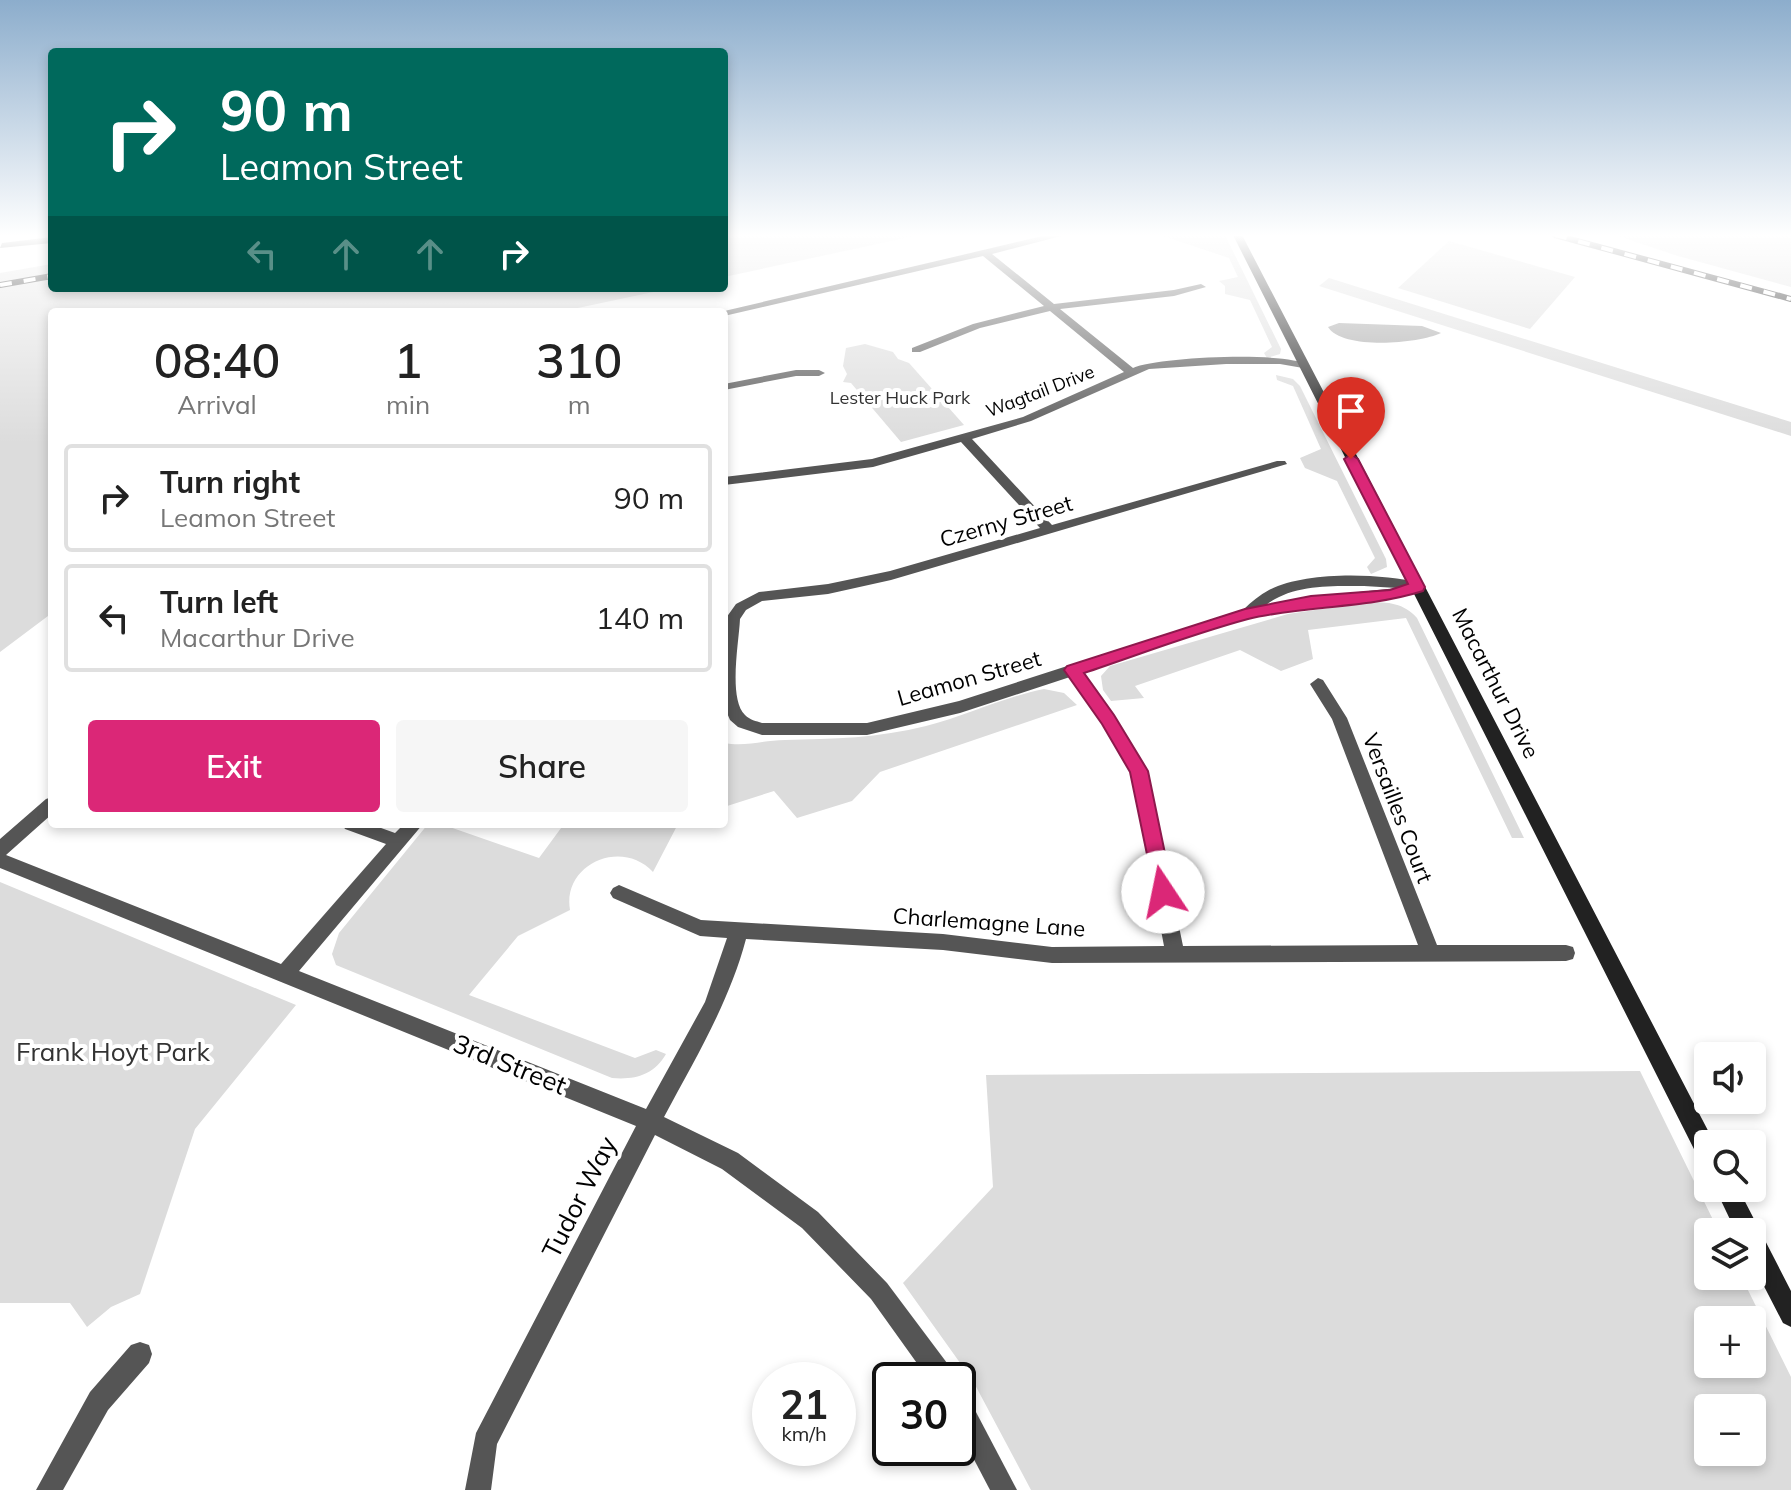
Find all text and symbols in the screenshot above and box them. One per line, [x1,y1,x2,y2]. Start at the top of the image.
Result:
text: 90 m [220,75,353,145]
icon: right [88,80,192,184]
text: Leamon Street [220,144,463,189]
icon: left [240,232,284,276]
icon: ahead [324,232,368,276]
icon: ahead [408,232,452,276]
icon: right [492,232,536,276]
text: 08:40 [154,330,280,390]
text: 1 [394,330,422,390]
text: 310 [536,330,622,390]
street label: Wagtail Drive [982,360,1098,422]
pin [1317,377,1385,459]
park label: Lester Huck Park [830,386,971,409]
text: Arrival [177,388,257,421]
text: min [386,388,430,421]
text: m [568,388,591,421]
icon: arrive [1329,389,1373,433]
text: Turn right [160,463,300,501]
icon: right [92,476,136,520]
text: 90 m [614,479,684,517]
street label: Czerny Street [936,489,1076,553]
text: Leamon Street [160,501,335,534]
text: Turn left [160,583,278,621]
icon: left [92,596,136,640]
text: 140 m [596,599,684,637]
street label: Macarthur Drive [1446,603,1546,763]
text: Macarthur Drive [160,621,355,654]
street label: Leamon Street [894,644,1044,712]
button: Exit [88,720,380,812]
button: Share [396,720,688,812]
street label: Versailles Court [1357,729,1440,887]
position arrow [1121,850,1205,934]
street label: Charlemagne Lane [892,901,1086,943]
street label: 3rd Street [449,1026,571,1102]
park label: Frank Hoyt Park [16,1035,211,1068]
map controls [1694,1042,1766,1466]
button: sound [1694,1042,1766,1114]
street label: Tudor Way [534,1130,624,1263]
button: search [1694,1130,1766,1202]
button: layers [1694,1218,1766,1290]
button: + [1694,1306,1766,1378]
speed limit sign: 30 [872,1362,976,1466]
text: 21 [780,1379,828,1429]
button: − [1694,1394,1766,1466]
text: km/h [781,1421,827,1446]

